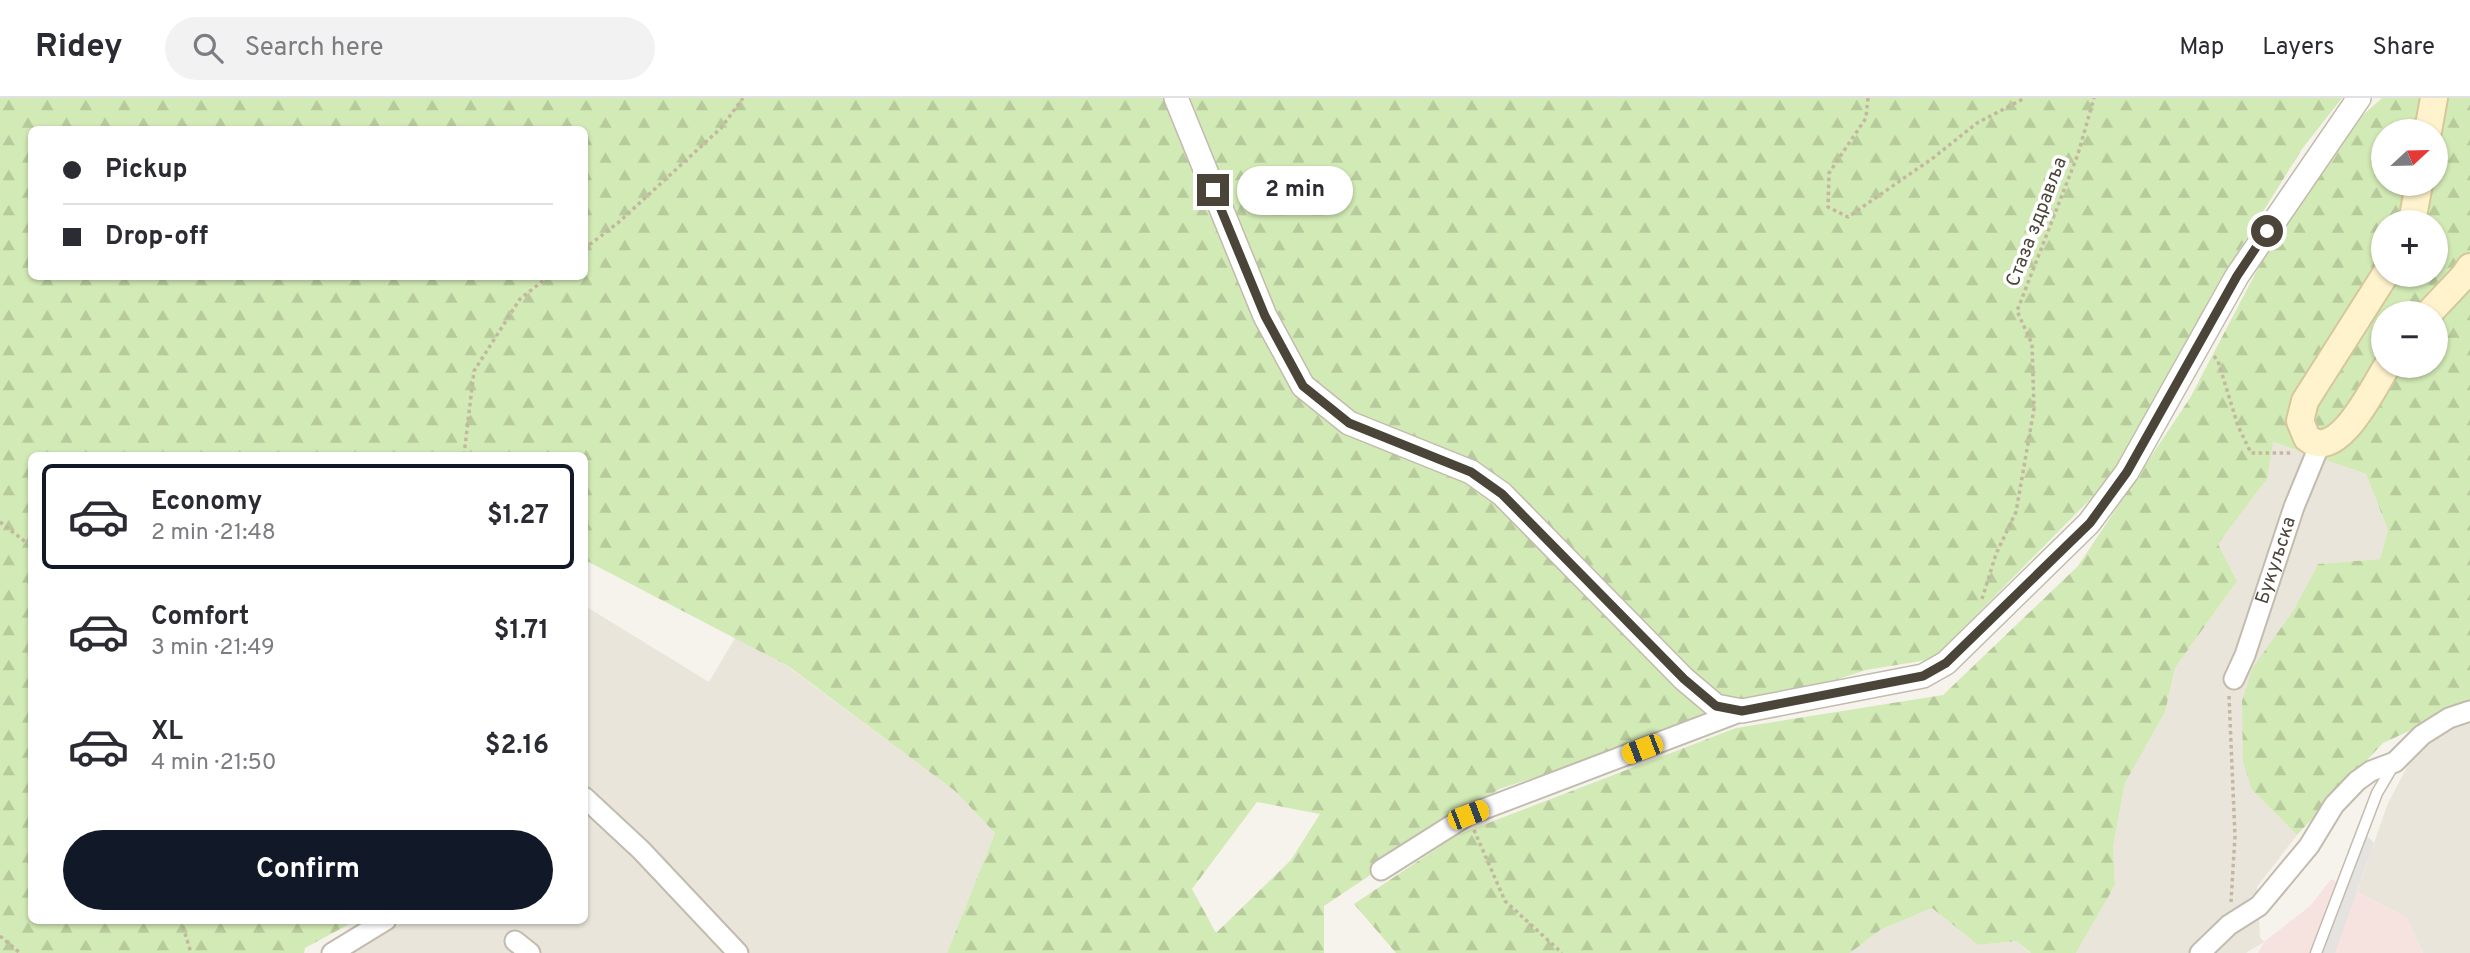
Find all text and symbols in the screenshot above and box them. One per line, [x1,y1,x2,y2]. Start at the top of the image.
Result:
search box [165,17,655,80]
text: Ridey [35,27,123,69]
icon: search [189,29,227,67]
text: Search here [245,32,384,65]
text: Map [2179,33,2224,63]
text: Layers [2262,33,2334,63]
text: Share [2372,33,2435,63]
north arrow [2371,119,2448,196]
map controls [2371,119,2448,378]
text: Pickup [105,154,188,187]
street label: Стаза здравља [2001,154,2073,290]
callout: 2 min [1238,166,1353,214]
route end [1197,174,1229,206]
text: 2 min [1265,176,1325,205]
button: + [2371,210,2448,287]
route start [2251,215,2283,247]
text: Drop-off [105,221,208,254]
button: − [2371,301,2448,378]
icon: car [67,485,130,548]
text: Economy [151,486,262,519]
text: $1.27 [487,500,549,533]
street label: Букуљска [2251,514,2302,607]
text: 2 min · 21:48 [151,519,276,548]
icon: car [67,600,130,663]
text: Comfort [151,601,249,634]
text: $1.71 [494,615,549,648]
text: 3 min · 21:49 [151,634,275,663]
icon: car [67,715,130,778]
text: XL [151,716,183,749]
text: $2.16 [485,730,549,763]
car [1619,732,1666,766]
text: 4 min · 21:50 [151,749,277,778]
car [1445,798,1492,832]
button: Confirm [63,830,553,910]

